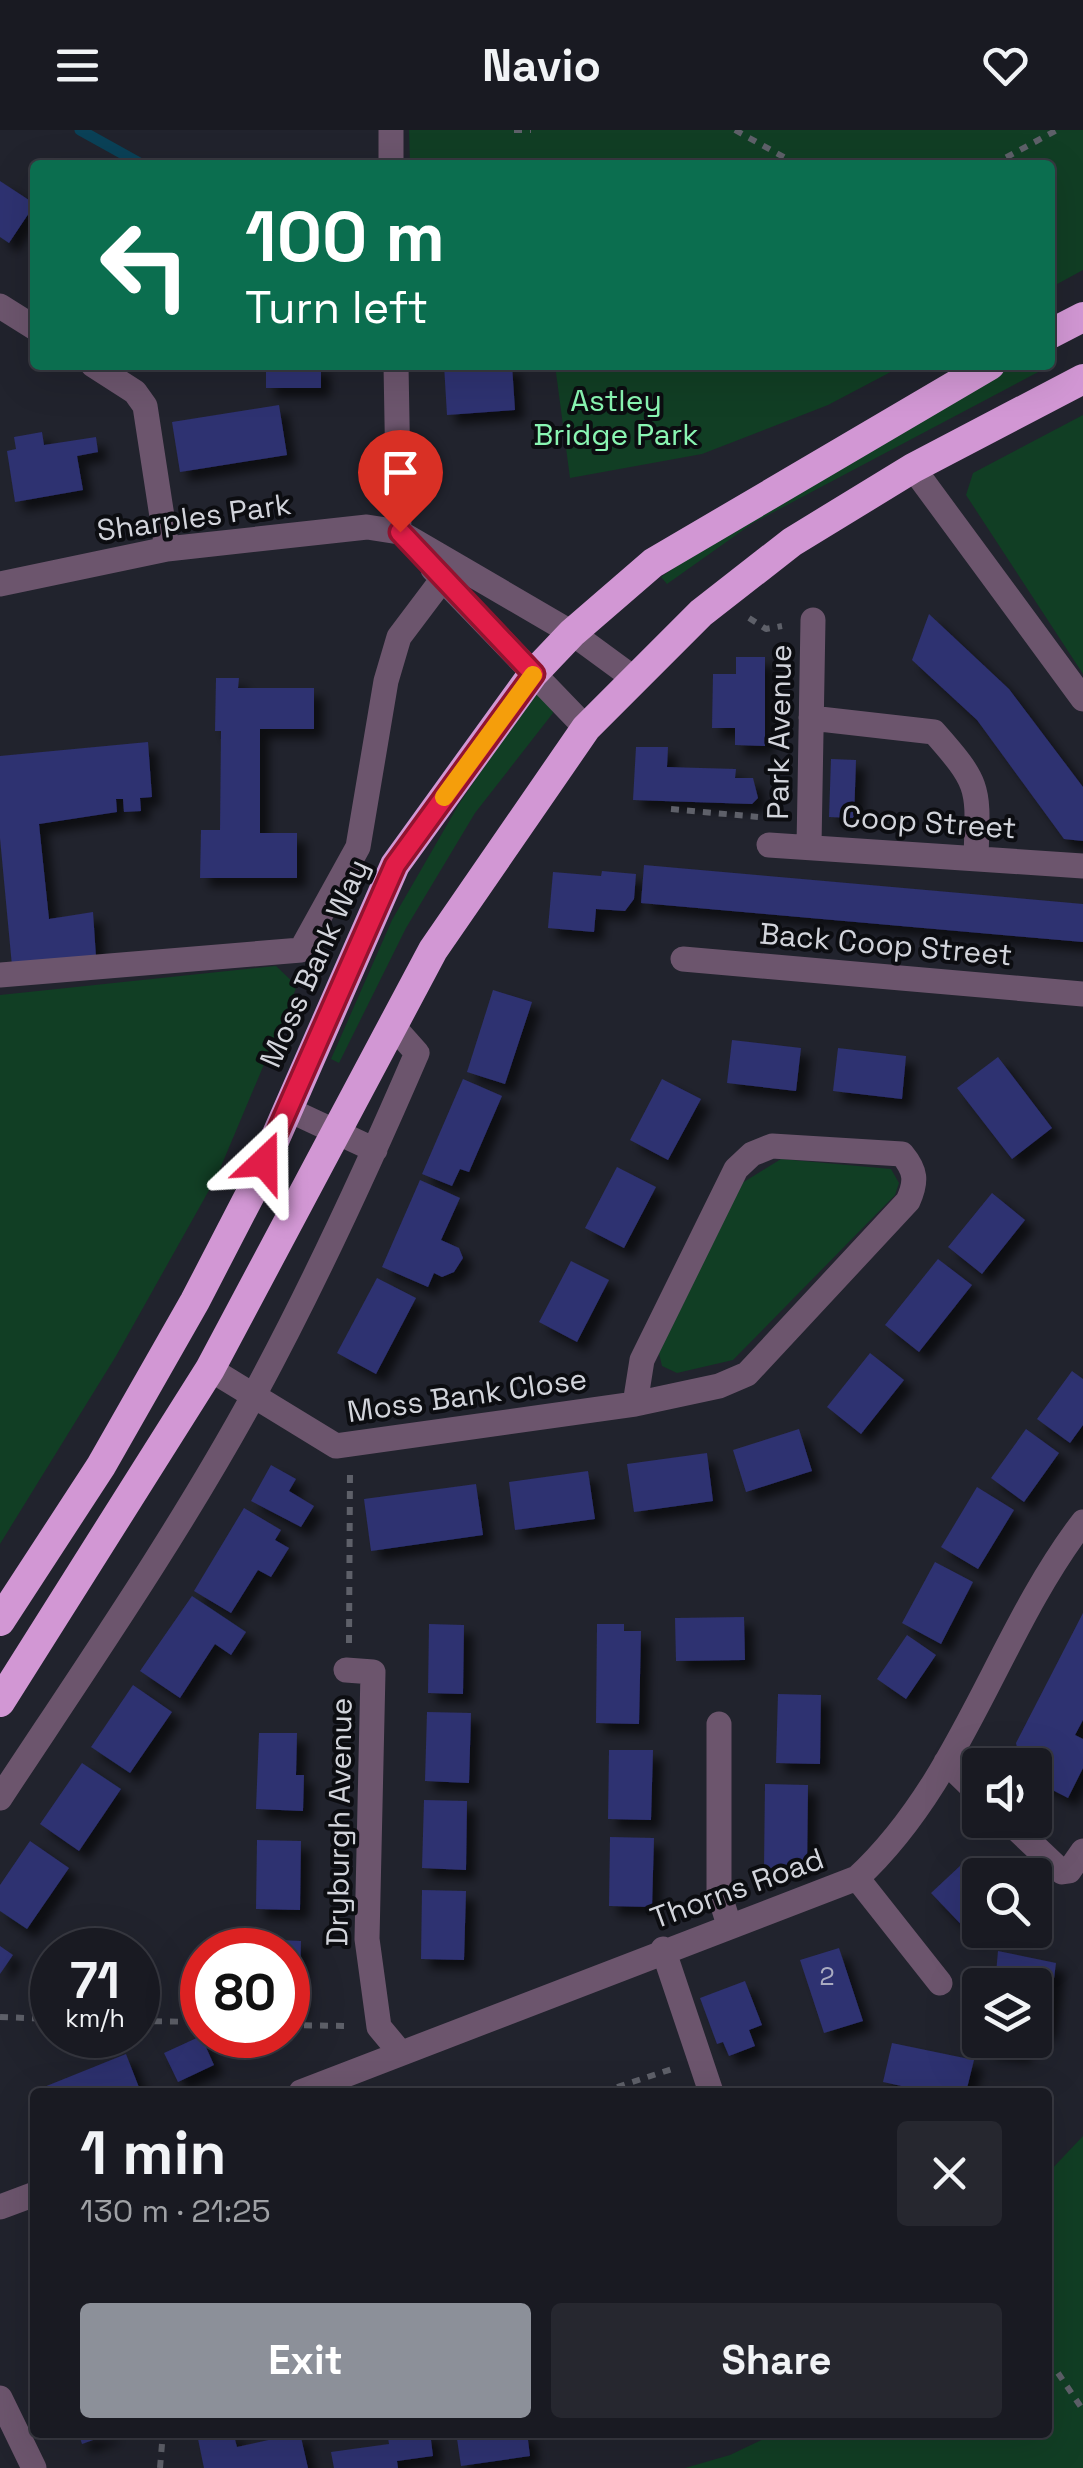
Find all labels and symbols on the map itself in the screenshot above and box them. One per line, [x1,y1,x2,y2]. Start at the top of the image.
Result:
park label: Astley Bridge Park [534,381,698,454]
pin [358,430,443,533]
street label: Sharples Park [94,484,294,550]
street label: Park Avenue [758,644,800,820]
street label: Coop Street [840,796,1018,848]
street label: Moss Bank Way [251,853,377,1073]
street label: Back Coop Street [758,914,1014,974]
position arrow [212,1110,316,1214]
street label: Moss Bank Close [345,1359,589,1431]
street label: Dryburgh Avenue [317,1697,361,1947]
street label: Thorns Road [645,1839,829,1937]
speed limit sign: 80 [180,1928,310,2058]
house number: 2 [819,1960,835,1992]

